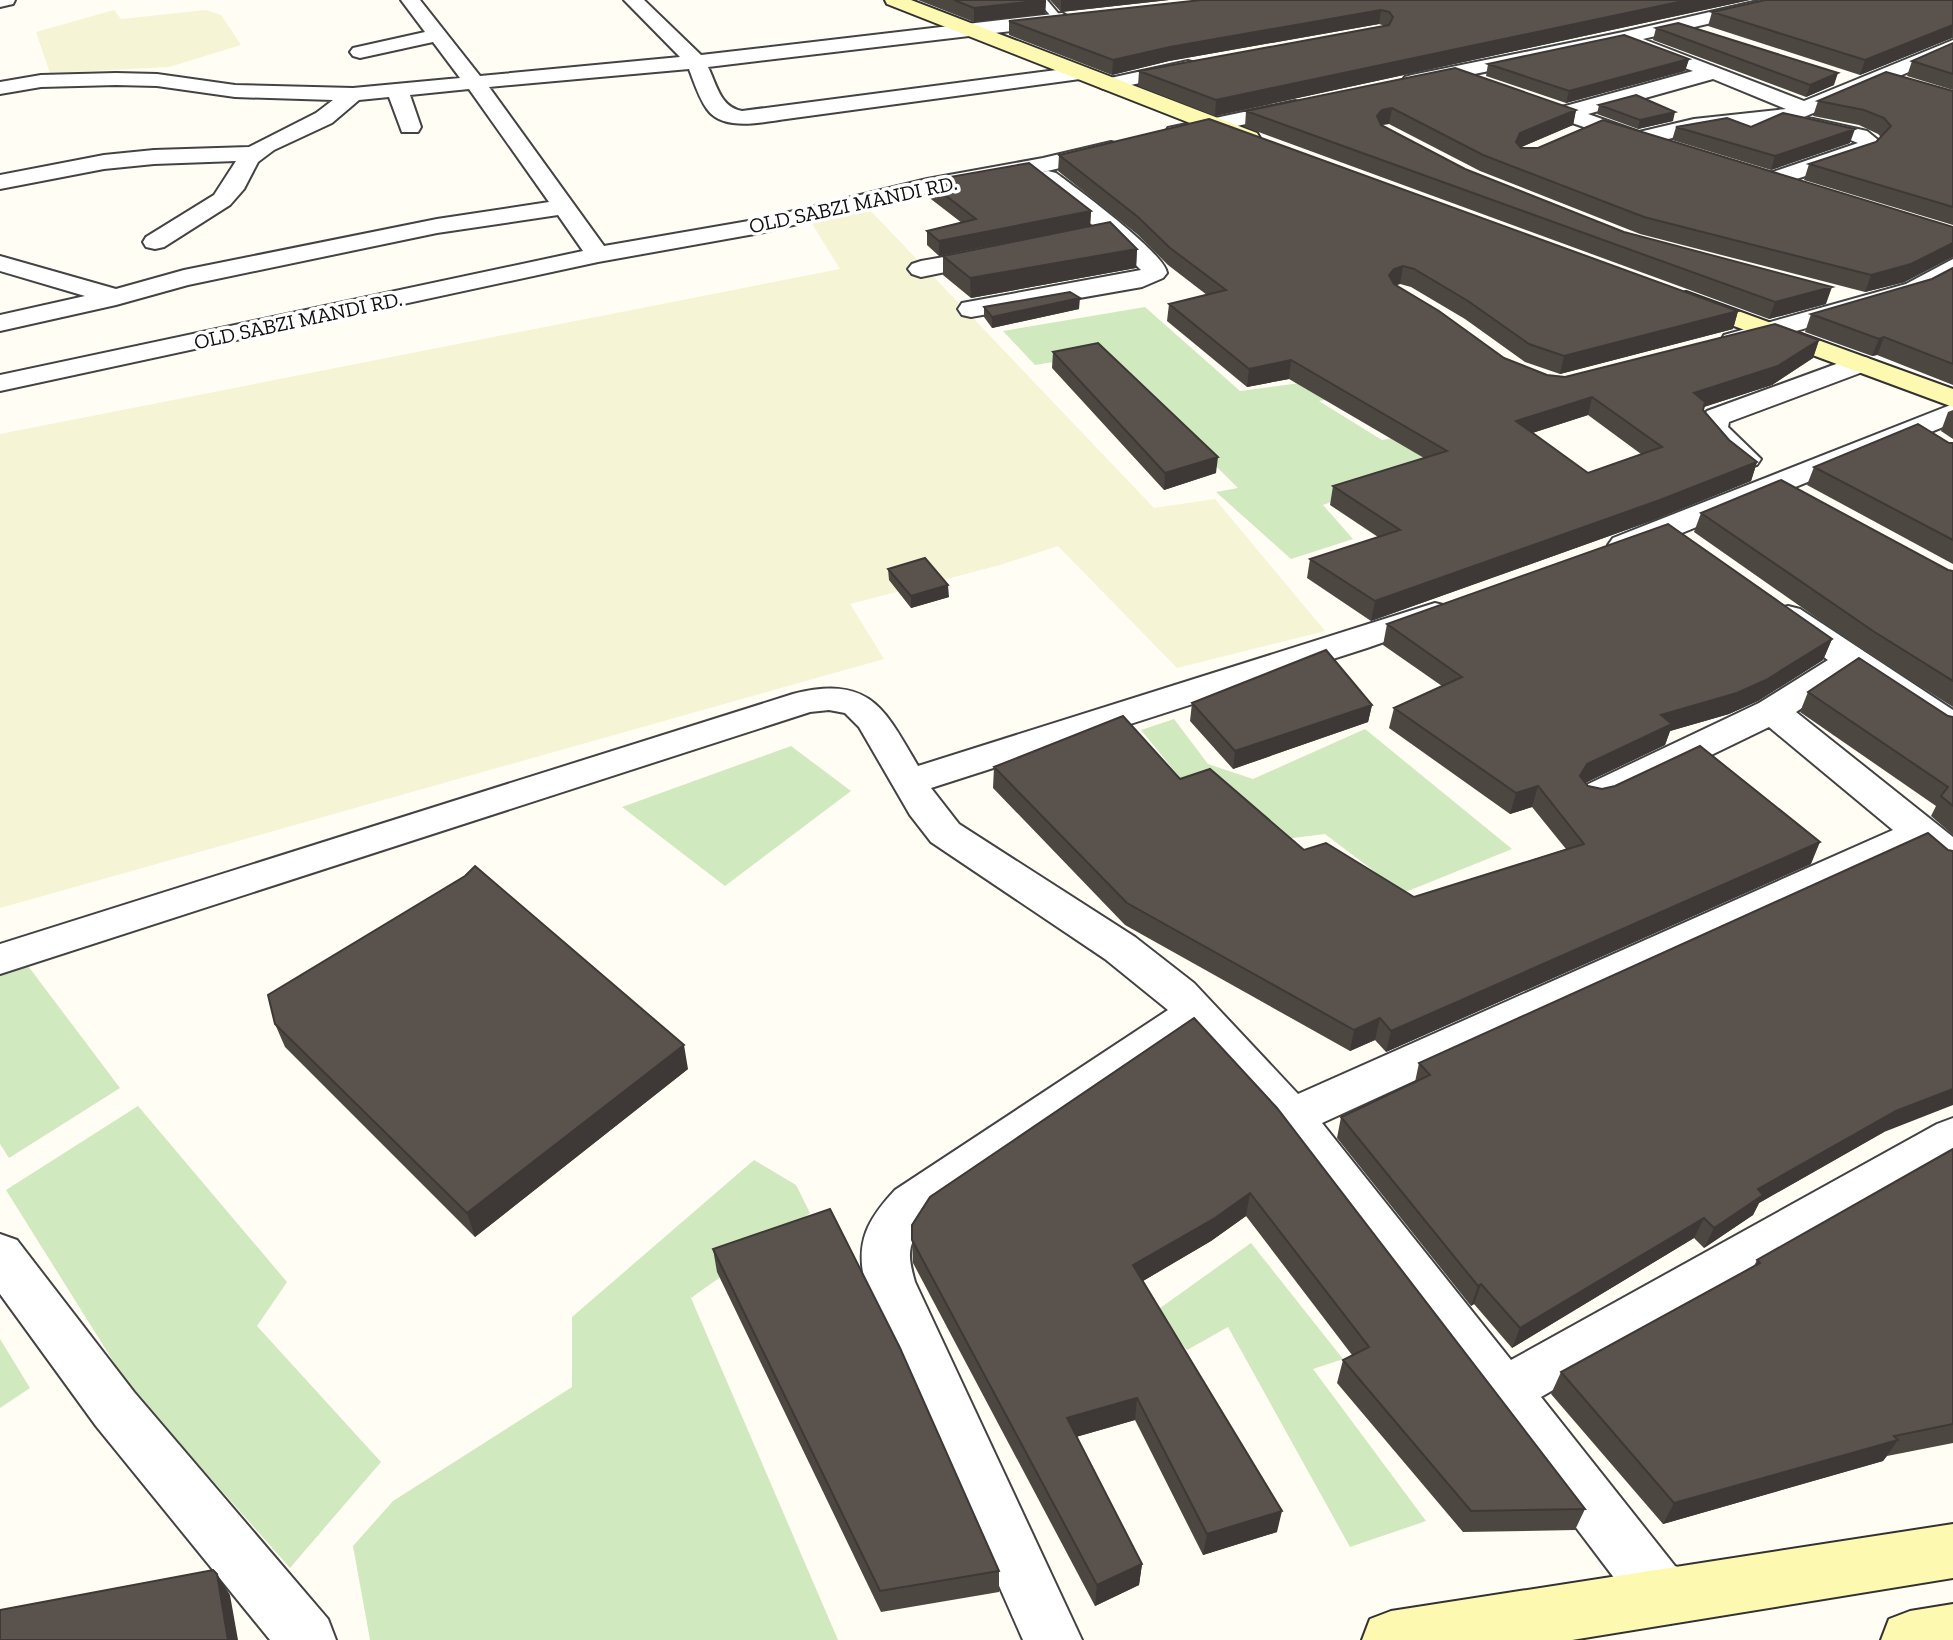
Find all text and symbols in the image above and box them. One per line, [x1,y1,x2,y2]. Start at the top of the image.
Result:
street label: OLD SABZI MANDI RD. [747,170,959,238]
street label: OLD SABZI MANDI RD. [192,286,404,354]

